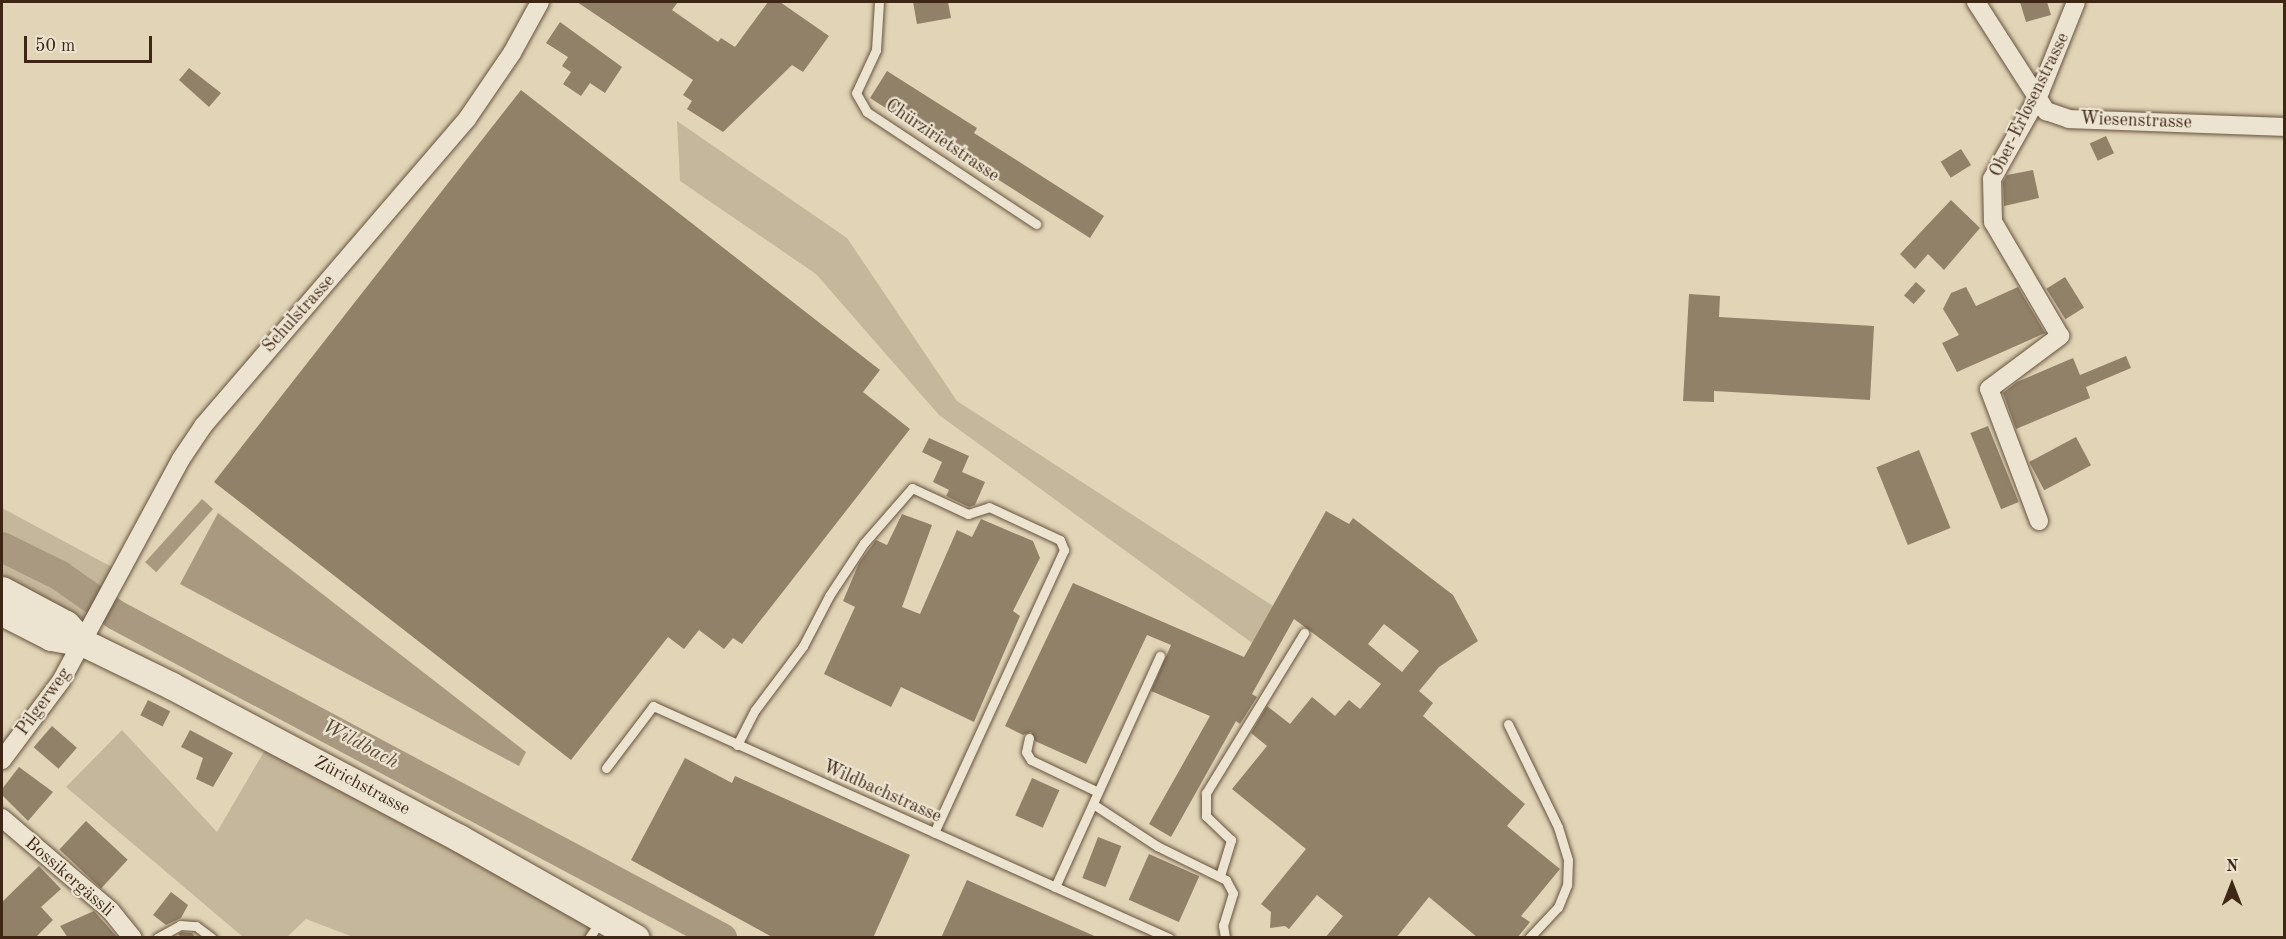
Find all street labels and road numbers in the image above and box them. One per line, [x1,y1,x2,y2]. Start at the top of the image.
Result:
street label: Ober-Erlosenstrasse [1986,29,2074,181]
street label: Chürzirietstrasse [881,95,1003,187]
street label: Wiesenstrasse [2080,108,2192,134]
street label: Schulstrasse [258,271,340,357]
street label: Pilgerweg [12,664,76,740]
street label: Zürichstrasse [310,752,414,820]
street label: Wildbachstrasse [819,756,945,828]
street label: Bossikergässli [20,833,118,921]

